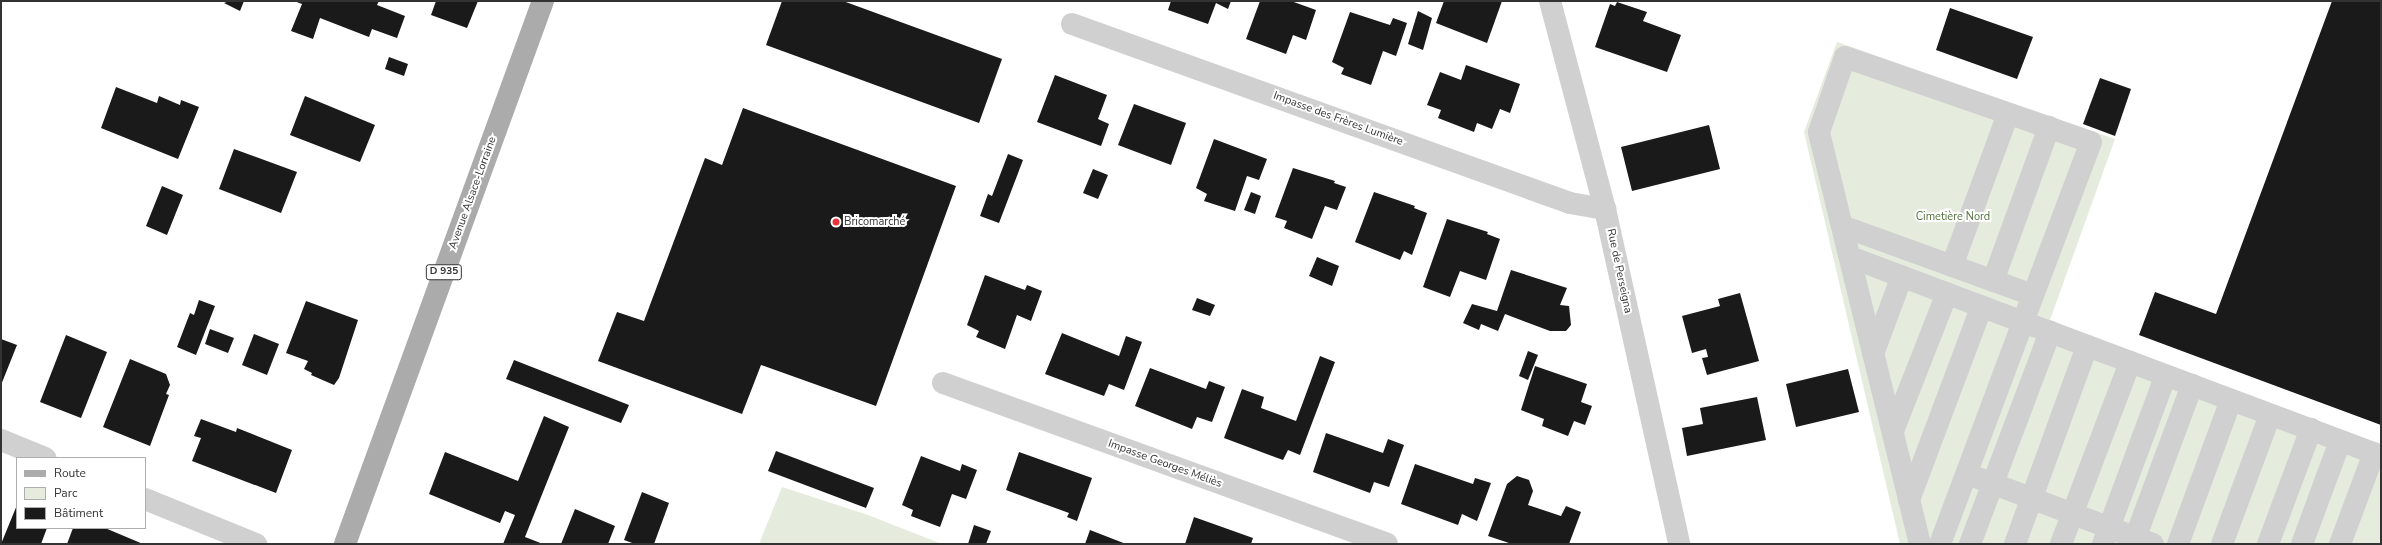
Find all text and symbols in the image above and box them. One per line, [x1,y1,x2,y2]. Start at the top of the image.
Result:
street label: Impasse des Frères Lumière [1271,89,1405,149]
street label: Avenue Alsace-Lorraine [447,135,499,251]
park label: Cimetière Nord [1916,210,1990,224]
place label: Bricomarché [844,215,905,229]
marker: Bricomarché [831,217,841,227]
street label: Rue de Perseigna [1604,228,1634,314]
road number: D 935 [425,264,463,280]
street label: Impasse Georges Méliès [1106,437,1224,491]
legend [16,457,146,529]
text: Route [54,465,86,481]
text: Parc [54,485,77,501]
text: Bâtiment [54,505,103,521]

